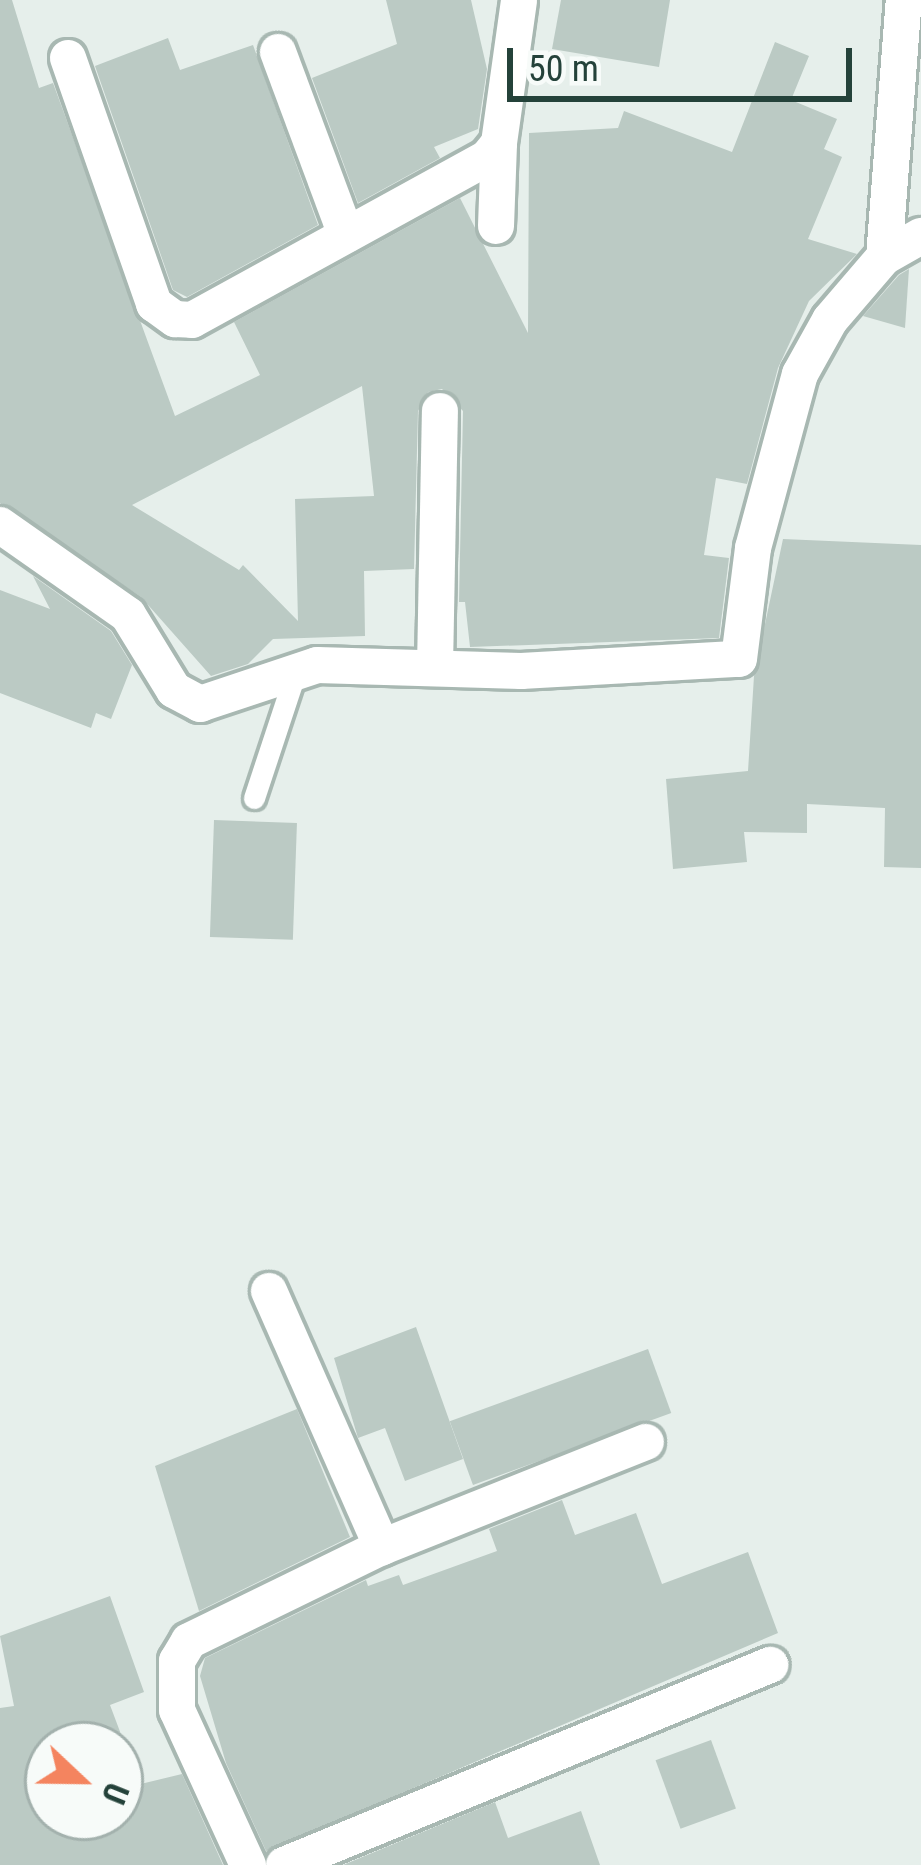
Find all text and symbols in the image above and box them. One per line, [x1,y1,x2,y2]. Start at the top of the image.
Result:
scale bar [513,24,858,98]
text: 50 m [528,48,599,90]
north arrow [24,1721,144,1841]
text: U [93,1778,137,1810]

